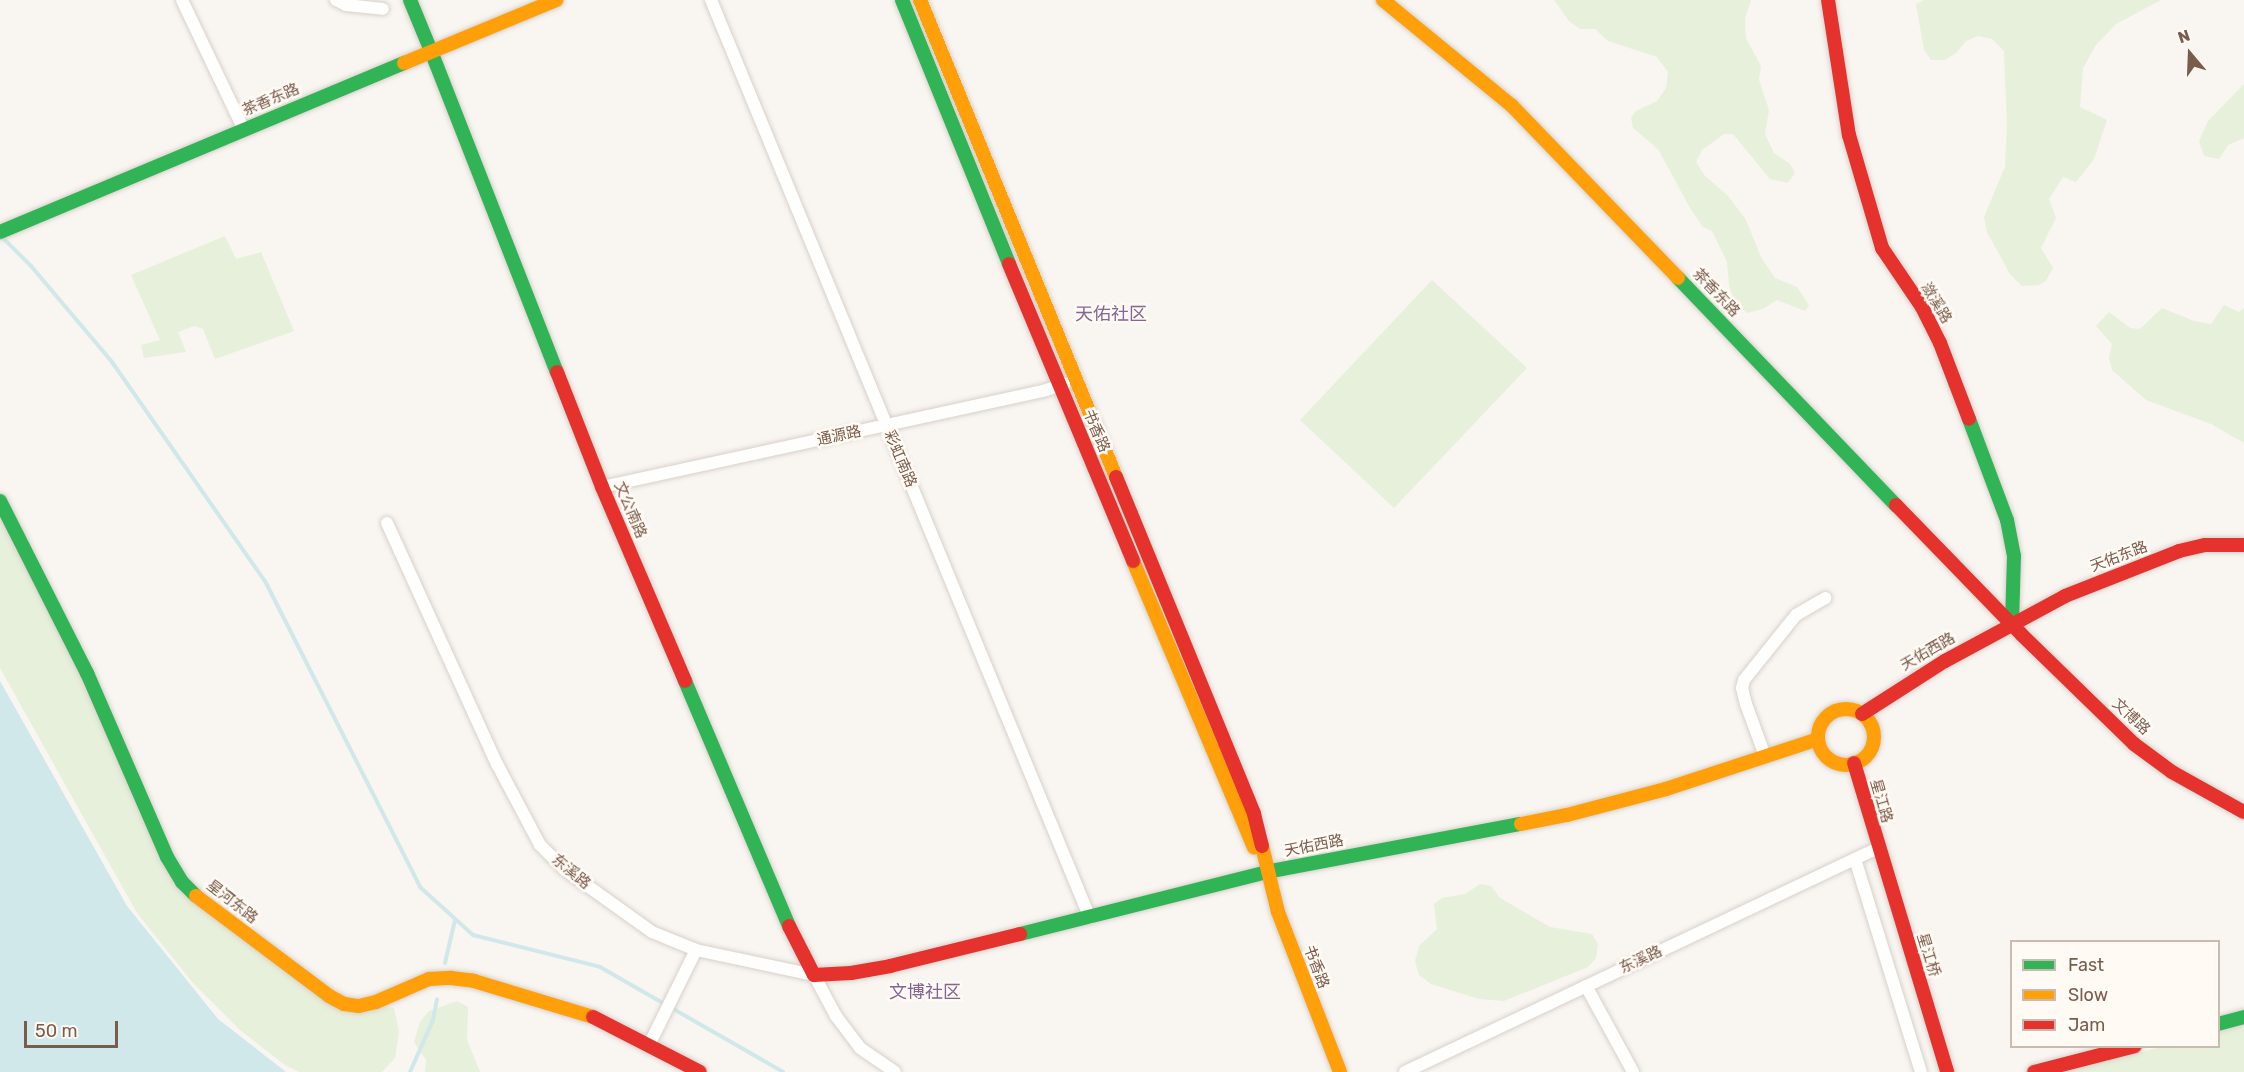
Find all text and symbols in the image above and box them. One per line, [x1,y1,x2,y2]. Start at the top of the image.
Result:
north arrow [2160,24,2220,84]
text: N [2175,26,2193,47]
street label: 茶香东路 [240,80,302,120]
street label: 茶香东路 [1689,265,1743,321]
street label: 潋溪路 [1917,279,1955,327]
district label: 天佑社区 [1075,303,1147,325]
street label: 书香路 [1079,407,1113,455]
street label: 通源路 [815,423,863,449]
street label: 彩虹南路 [880,428,920,490]
street label: 文公南路 [610,479,650,541]
street label: 天佑东路 [2088,538,2150,576]
street label: 天佑西路 [1898,629,1958,675]
street label: 文博路 [2108,695,2154,739]
street label: 星江路 [1866,777,1896,825]
street label: 天佑西路 [1283,831,1345,861]
street label: 东溪路 [548,851,594,893]
street label: 星河东路 [203,876,261,928]
street label: 星江桥 [1913,931,1943,979]
legend [2010,940,2220,1048]
street label: 东溪路 [1617,942,1665,978]
street label: 书香路 [1300,943,1332,991]
text: Fast [2068,954,2104,976]
district label: 文博社区 [889,981,961,1003]
text: Slow [2068,984,2108,1006]
scale bar [27,1009,122,1047]
text: Jam [2068,1014,2105,1036]
text: 50 m [35,1020,78,1042]

